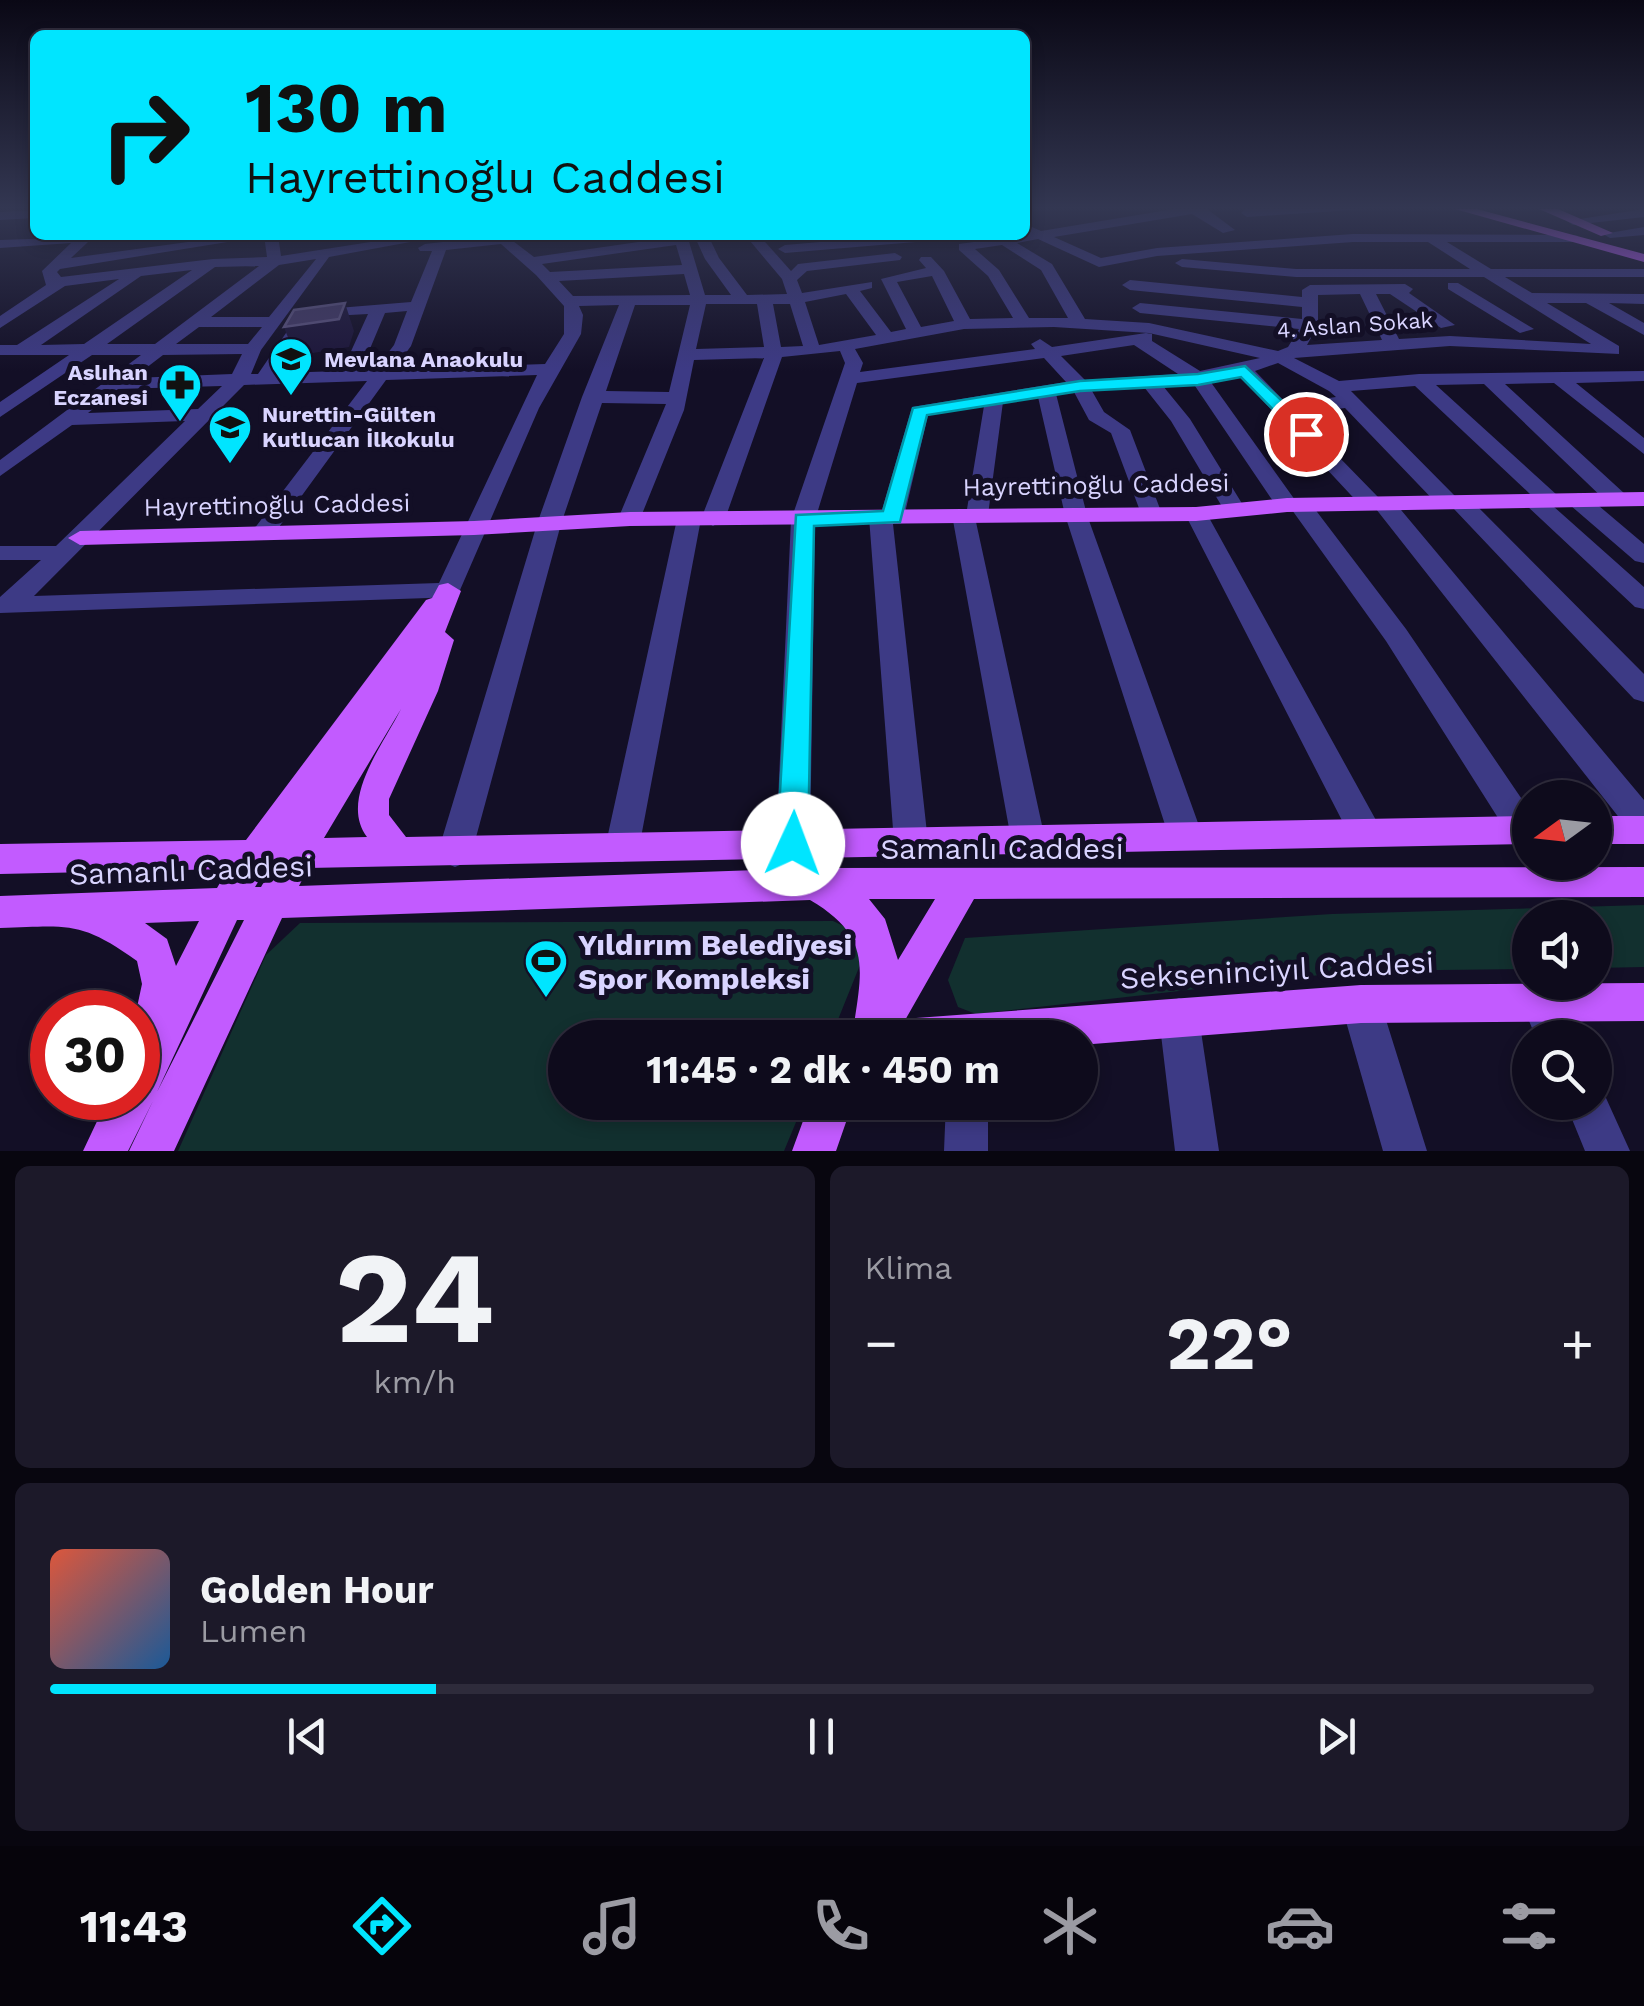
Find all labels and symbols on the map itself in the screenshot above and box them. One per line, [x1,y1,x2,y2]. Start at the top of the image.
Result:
street label: 4. Aslan Sokak [1276,307,1434,343]
school or university icon: Mevlana Anaokulu [268,336,314,397]
place label: Mevlana Anaokulu [324,347,523,372]
place label: Aslıhan Eczanesi [53,360,148,410]
pharmacy icon: Aslıhan Eczanesi [157,362,203,423]
pin [1264,392,1349,477]
place label: Nurettin-Gülten Kutlucan İlkokulu [262,402,455,452]
school or university icon: Nurettin-Gülten Kutlucan İlkokulu [207,404,253,465]
street label: Hayrettinoğlu Caddesi [962,468,1230,502]
street label: Hayrettinoğlu Caddesi [143,488,411,522]
north arrow [1512,780,1612,880]
position arrow [741,792,845,896]
street label: Samanlı Caddesi [880,831,1124,866]
street label: Samanlı Caddesi [69,848,313,892]
place label: Yıldırım Belediyesi Spor Kompleksi [578,927,852,996]
sports icon: Yıldırım Belediyesi Spor Kompleksi [523,938,569,999]
street label: Sekseninciyıl Caddesi [1119,944,1435,996]
speed limit sign: 30 [30,990,160,1120]

